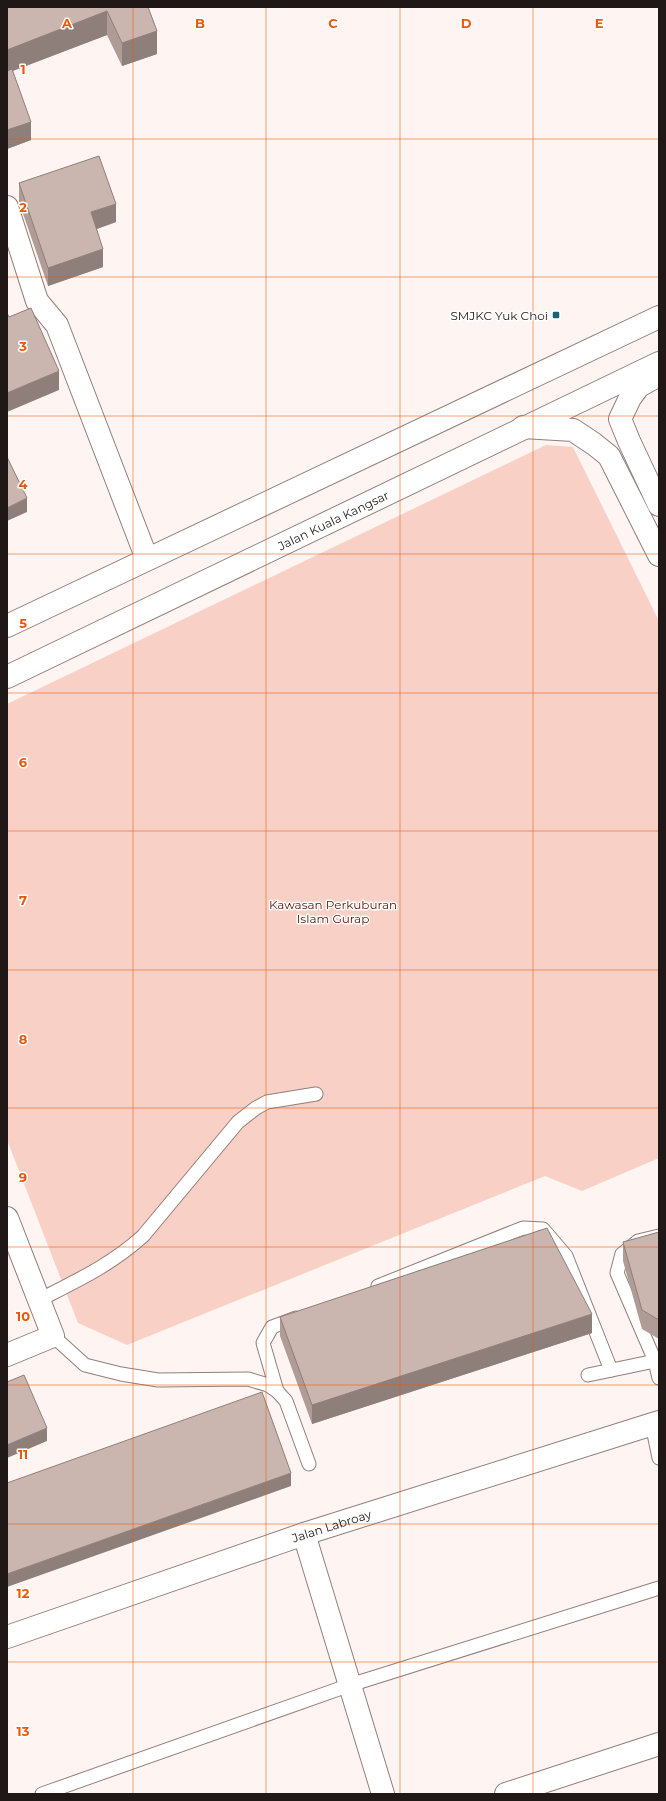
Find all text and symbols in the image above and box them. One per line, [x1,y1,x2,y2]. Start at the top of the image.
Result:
text: A [61,15,73,31]
text: B [195,15,205,31]
text: C [328,15,338,31]
text: D [461,15,472,31]
text: E [595,15,604,31]
text: 1 [20,61,26,77]
text: 2 [19,199,27,215]
place label: SMJKC Yuk Choi [450,308,548,323]
marker: SMJKC Yuk Choi [551,310,561,320]
text: 3 [18,338,27,354]
text: 4 [19,476,28,492]
street label: Jalan Kuala Kangsar [274,487,391,553]
text: 5 [19,615,27,631]
text: 6 [19,754,28,770]
text: 7 [19,892,27,908]
park label: Kawasan Perkuburan Islam Gurap [269,897,397,926]
text: 8 [19,1031,28,1047]
text: 9 [19,1169,27,1185]
text: 10 [16,1308,30,1324]
text: 11 [18,1446,28,1462]
street label: Jalan Labroay [289,1506,373,1546]
text: 12 [17,1585,30,1601]
text: 13 [17,1723,30,1739]

